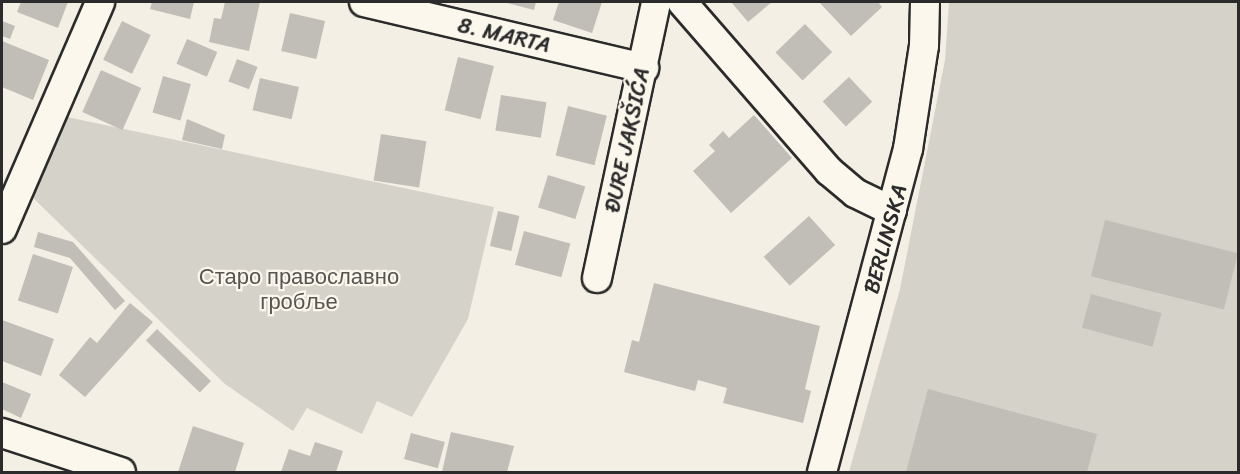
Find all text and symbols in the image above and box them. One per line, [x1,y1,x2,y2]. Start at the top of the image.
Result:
street label: 8. MARTA [455,12,553,58]
street label: ĐURE JAKŠIĆA [599,66,655,214]
street label: BERLINSKA [858,182,912,296]
park label: Старо православно гробље [199,263,399,314]

